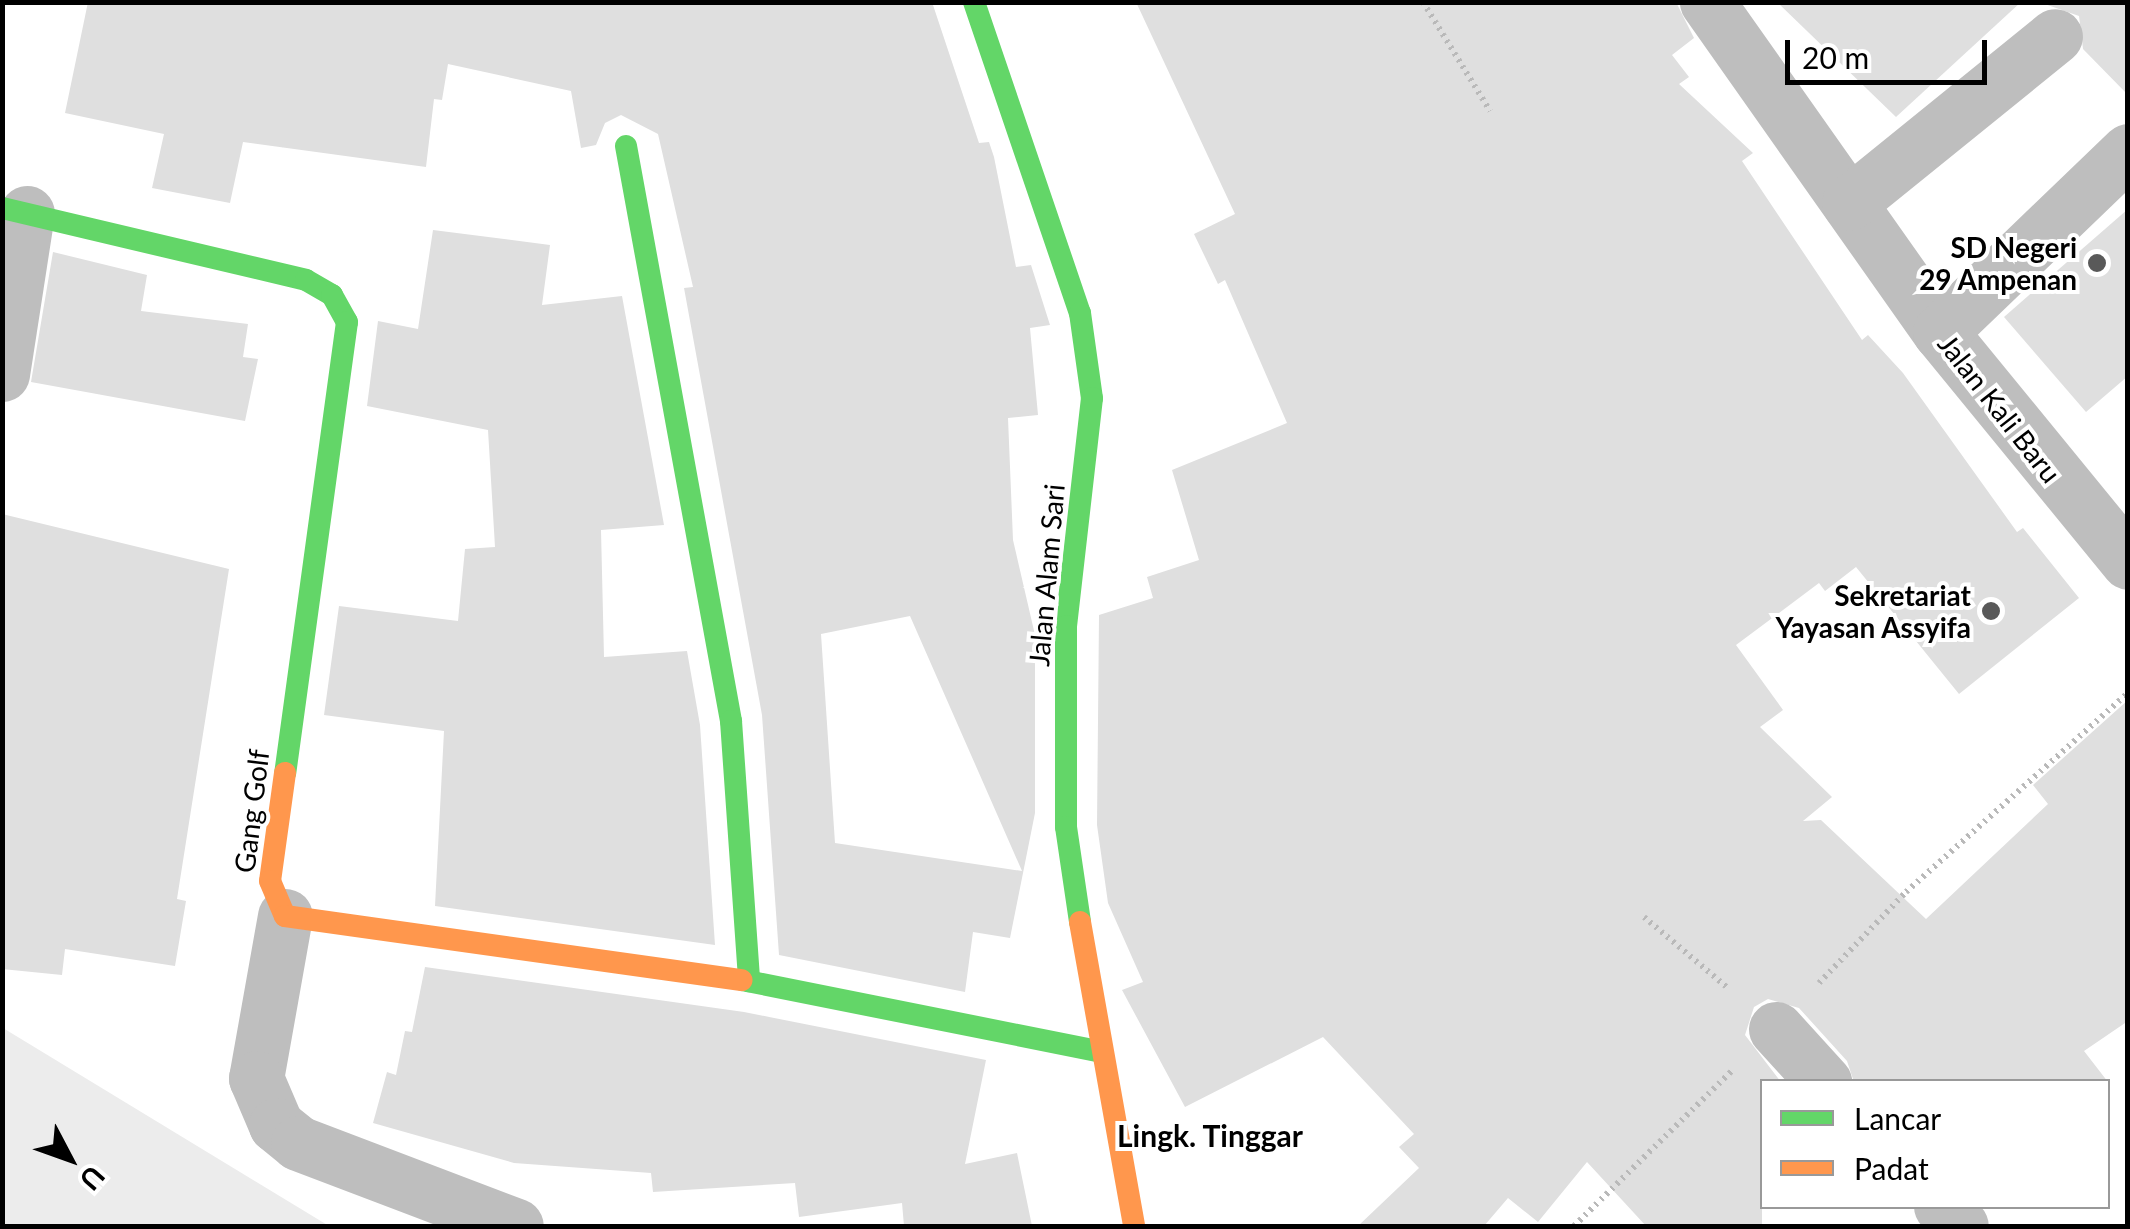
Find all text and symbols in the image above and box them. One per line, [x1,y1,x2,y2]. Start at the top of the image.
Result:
scale bar [1790,20,1992,82]
text: 20 m [1802,39,1869,75]
place label: SD Negeri 29 Ampenan [1918,230,2077,296]
marker: SD Negeri 29 Ampenan [2086,252,2108,274]
street label: Jalan Kali Baru [1932,327,2068,489]
street label: Jalan Alam Sari [1021,482,1071,668]
place label: Sekretariat Yayasan Assyifa [1775,578,1971,644]
marker: Sekretariat Yayasan Assyifa [1980,600,2002,622]
street label: Gang Golf [227,747,275,875]
legend [1760,1079,2110,1209]
text: Lancar [1854,1100,1941,1136]
north arrow [20,1109,120,1209]
district label: Lingk. Tinggar [1117,1117,1303,1153]
text: Padat [1854,1150,1929,1186]
text: U [73,1160,112,1198]

